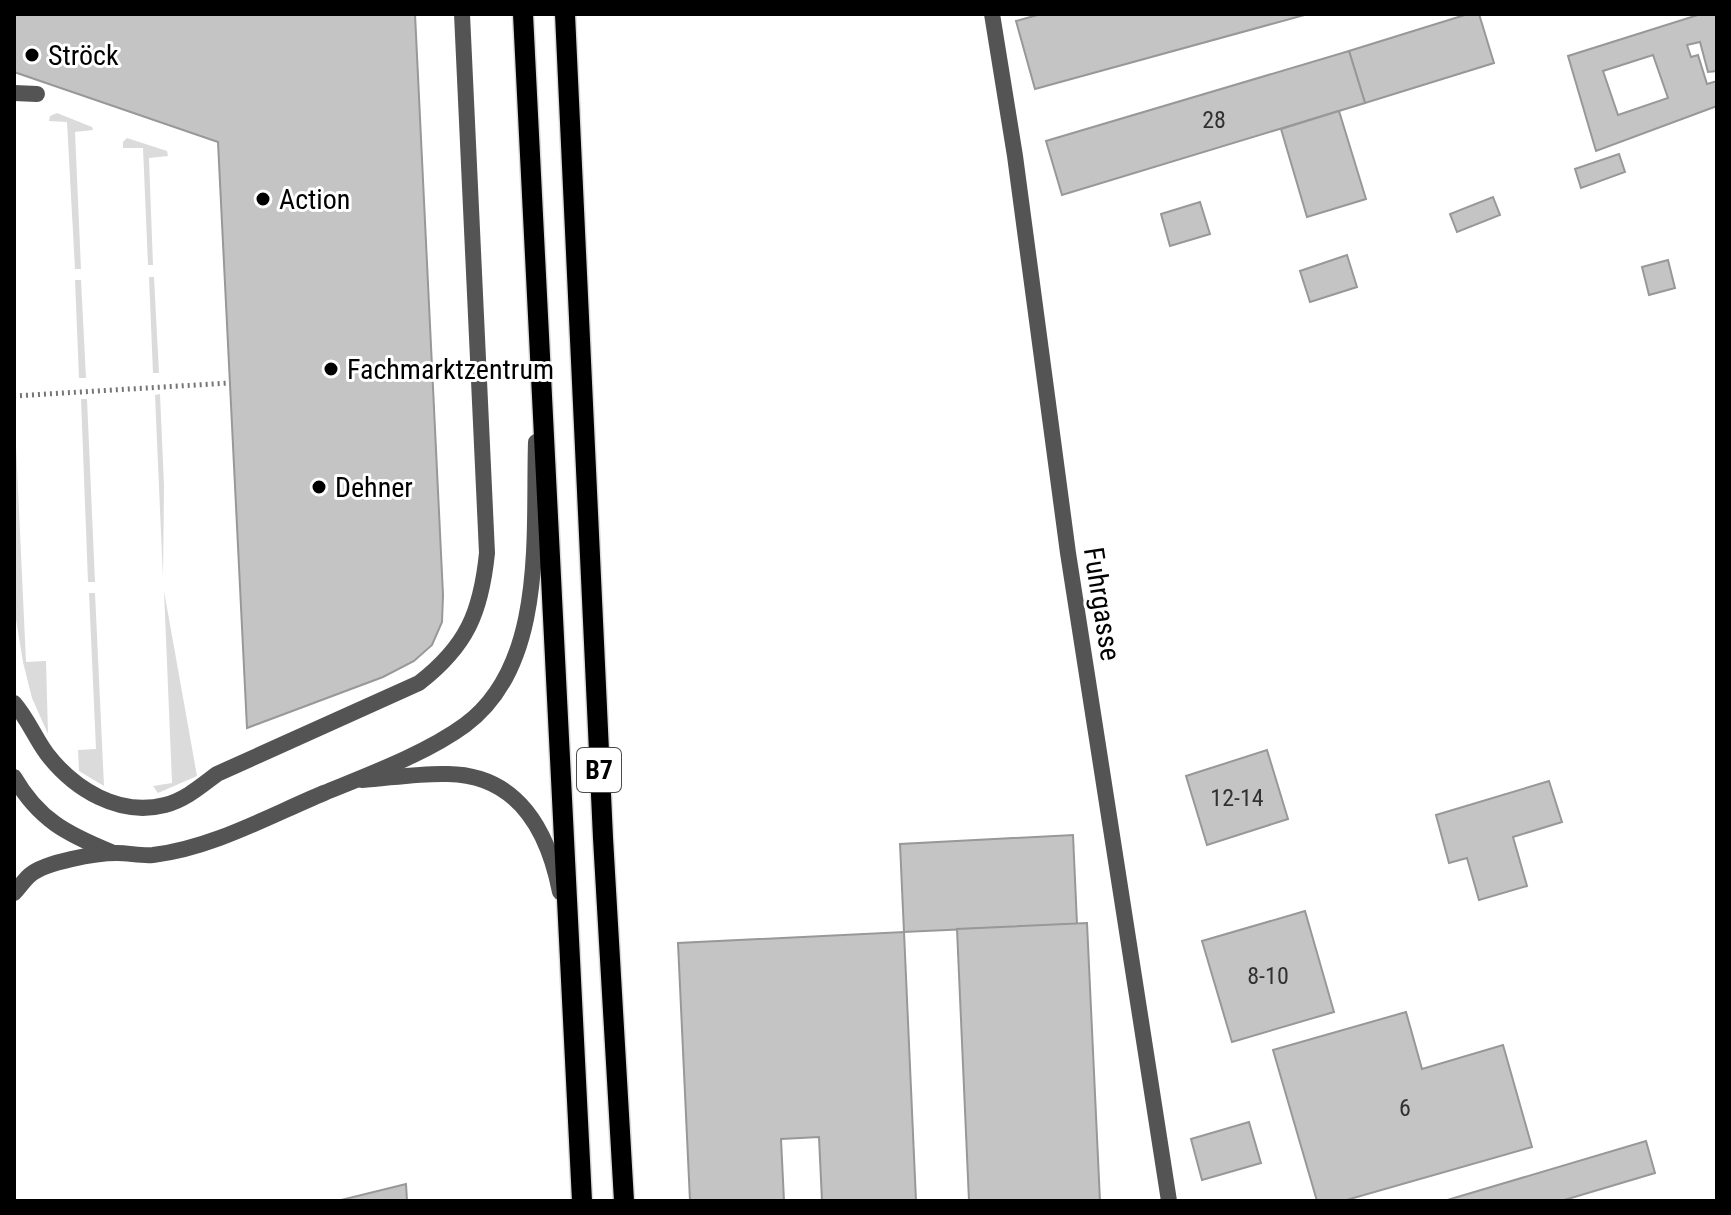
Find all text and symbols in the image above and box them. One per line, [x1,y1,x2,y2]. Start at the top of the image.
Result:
place label: Ströck [48,39,119,72]
marker: Ströck [23,46,41,64]
house number: 28 [1202,106,1226,134]
place label: Action [279,183,350,216]
marker: Action [254,190,272,208]
place label: Fachmarktzentrum [347,353,554,386]
marker: Fachmarktzentrum [322,360,340,378]
place label: Dehner [335,471,413,504]
marker: Dehner [310,478,328,496]
street label: Fuhrgasse [1077,545,1127,663]
road number: B7 [577,748,621,792]
house number: 12-14 [1210,784,1264,812]
house number: 8-10 [1247,962,1289,990]
house number: 6 [1399,1094,1411,1122]

